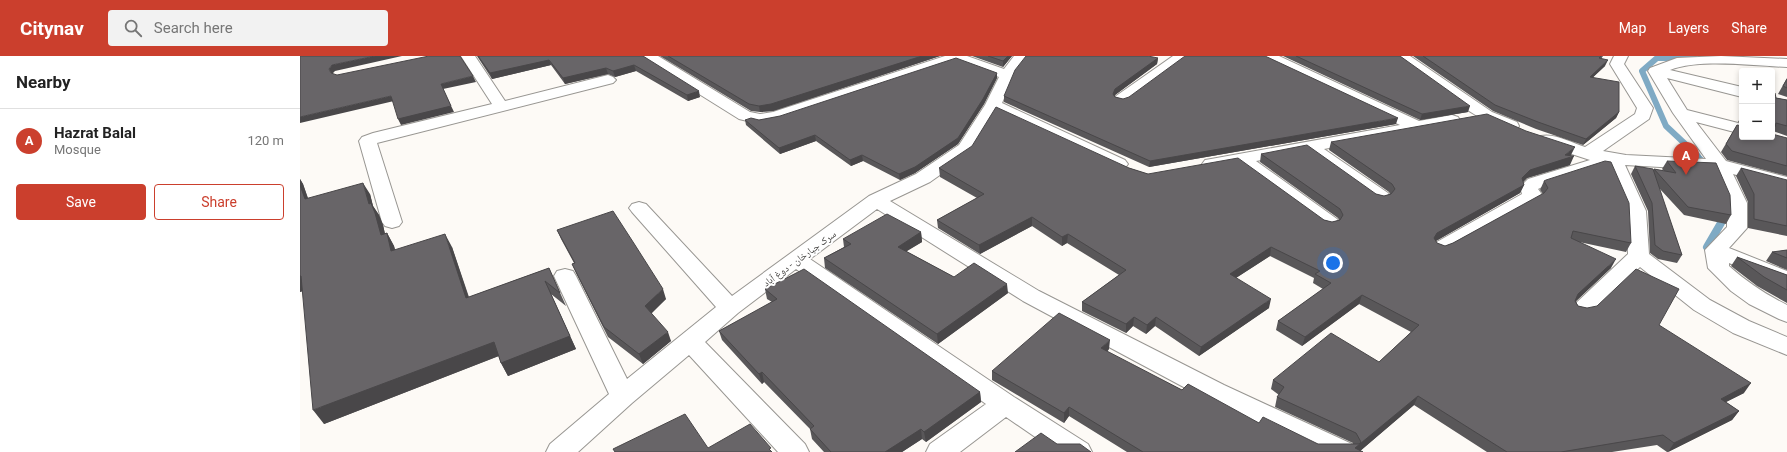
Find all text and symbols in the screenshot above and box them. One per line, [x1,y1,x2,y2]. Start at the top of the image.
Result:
search box [108,10,388,46]
text: Citynav [20,17,84,40]
icon: search [122,17,144,39]
text: Search here [154,19,233,37]
text: Map [1619,20,1646,36]
text: Layers [1668,20,1709,36]
text: Share [1731,20,1767,36]
map controls [1739,68,1775,140]
button: + [1739,68,1775,104]
text: Nearby [16,72,71,92]
button: − [1739,104,1775,140]
text: Hazrat Balal [54,124,136,142]
text: A [25,133,33,148]
text: 120 m [247,133,284,148]
text: Mosque [54,142,101,157]
pin: A [1673,142,1699,175]
button: Save [16,184,146,220]
button: Share [154,184,284,220]
street label: سرک جبارخان - دوغ آباد [761,228,839,289]
your location [1323,253,1343,273]

